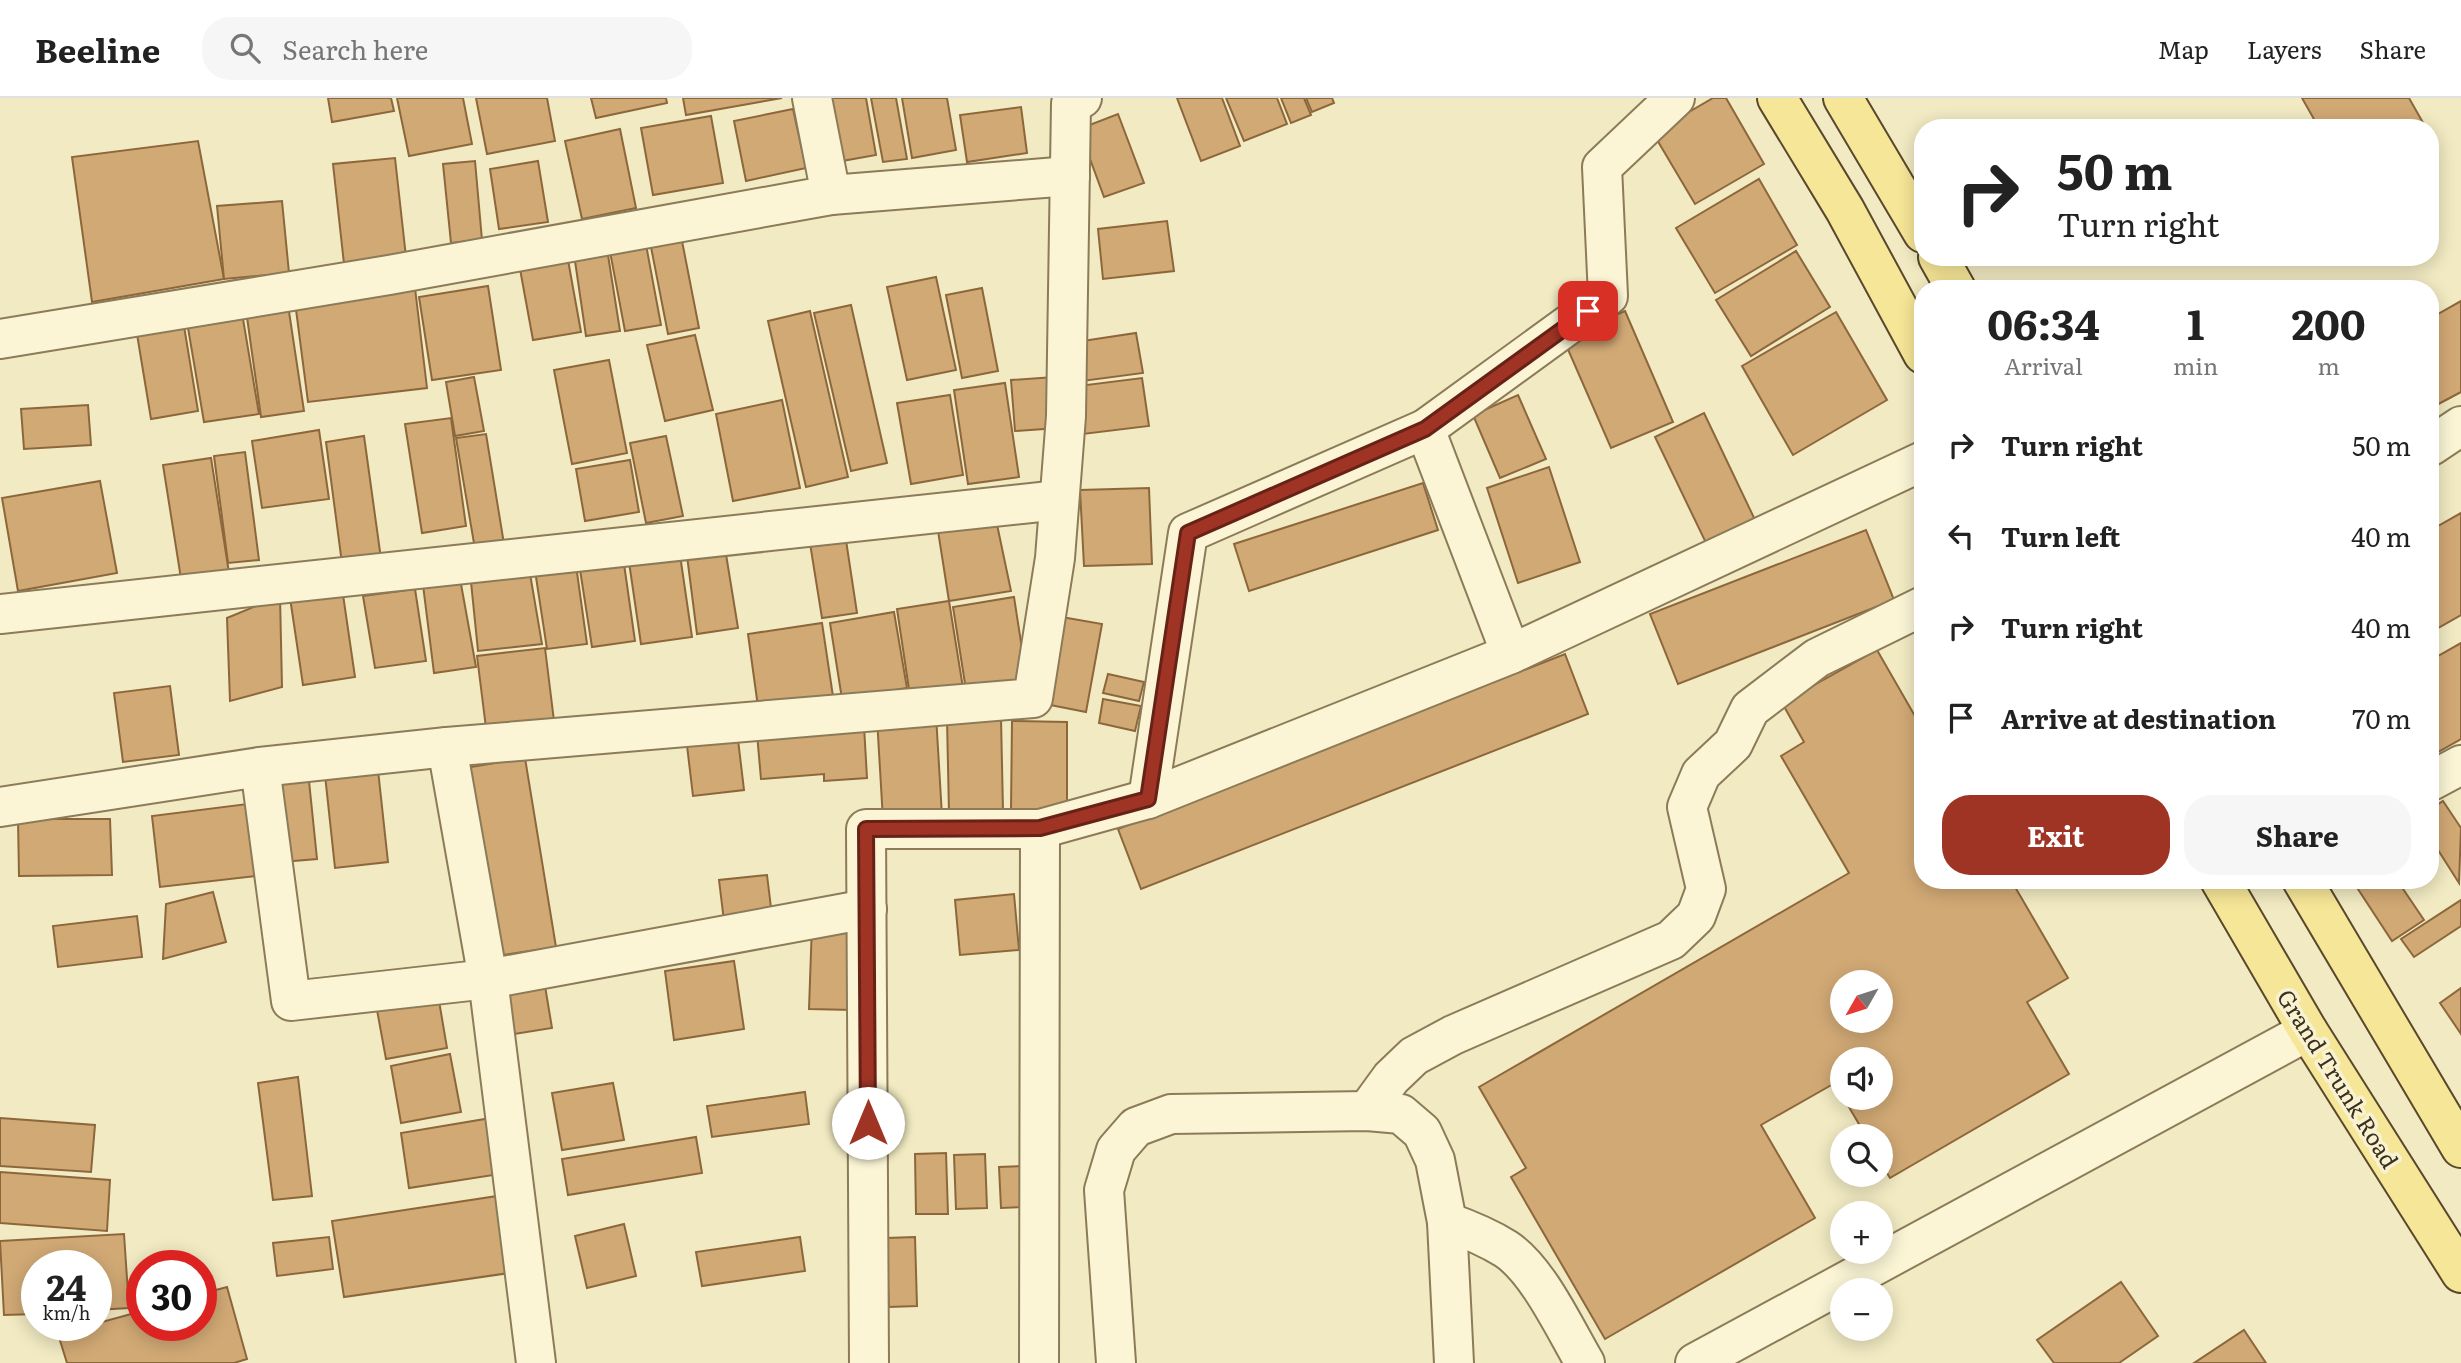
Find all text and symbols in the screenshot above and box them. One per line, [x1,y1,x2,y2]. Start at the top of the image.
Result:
search box [202,17,692,80]
text: Beeline [35,24,160,73]
icon: search [226,29,264,67]
text: Search here [282,29,428,68]
text: Map [2158,31,2209,66]
text: Layers [2247,31,2321,66]
text: Share [2359,31,2426,66]
text: 50 m [2057,132,2173,205]
icon: right [1942,147,2033,238]
text: Turn right [2057,199,2219,247]
pin [1558,281,1618,341]
text: 06:34 [1987,291,2100,353]
text: 1 [2187,291,2204,353]
text: 200 [2291,291,2366,353]
icon: arrive [1569,292,1607,330]
text: Arrival [2004,348,2083,382]
text: min [2173,348,2218,382]
text: m [2317,348,2340,382]
text: Turn right [2001,425,2143,464]
text: 50 m [2352,425,2411,464]
icon: right [1942,426,1980,464]
text: Turn left [2001,516,2120,555]
text: 40 m [2351,516,2411,555]
icon: left [1942,517,1980,555]
text: Turn right [2001,607,2143,646]
text: 40 m [2351,607,2411,646]
icon: right [1942,608,1980,646]
text: Arrive at destination [2001,698,2276,737]
text: 70 m [2352,698,2411,737]
icon: arrive [1942,699,1980,737]
button: Exit [1942,795,2170,875]
button: Share [2184,795,2411,875]
north arrow [1830,970,1894,1032]
map controls [1830,970,1893,1341]
street label: Grand Trunk Road [2270,982,2408,1174]
button: sound [1830,1047,1893,1110]
position arrow [831,1086,905,1160]
button: search [1830,1124,1893,1187]
button: + [1830,1201,1893,1264]
speed limit sign: 30 [126,1250,217,1341]
text: 24 [47,1260,86,1312]
button: − [1830,1278,1893,1341]
text: km/h [43,1299,90,1326]

